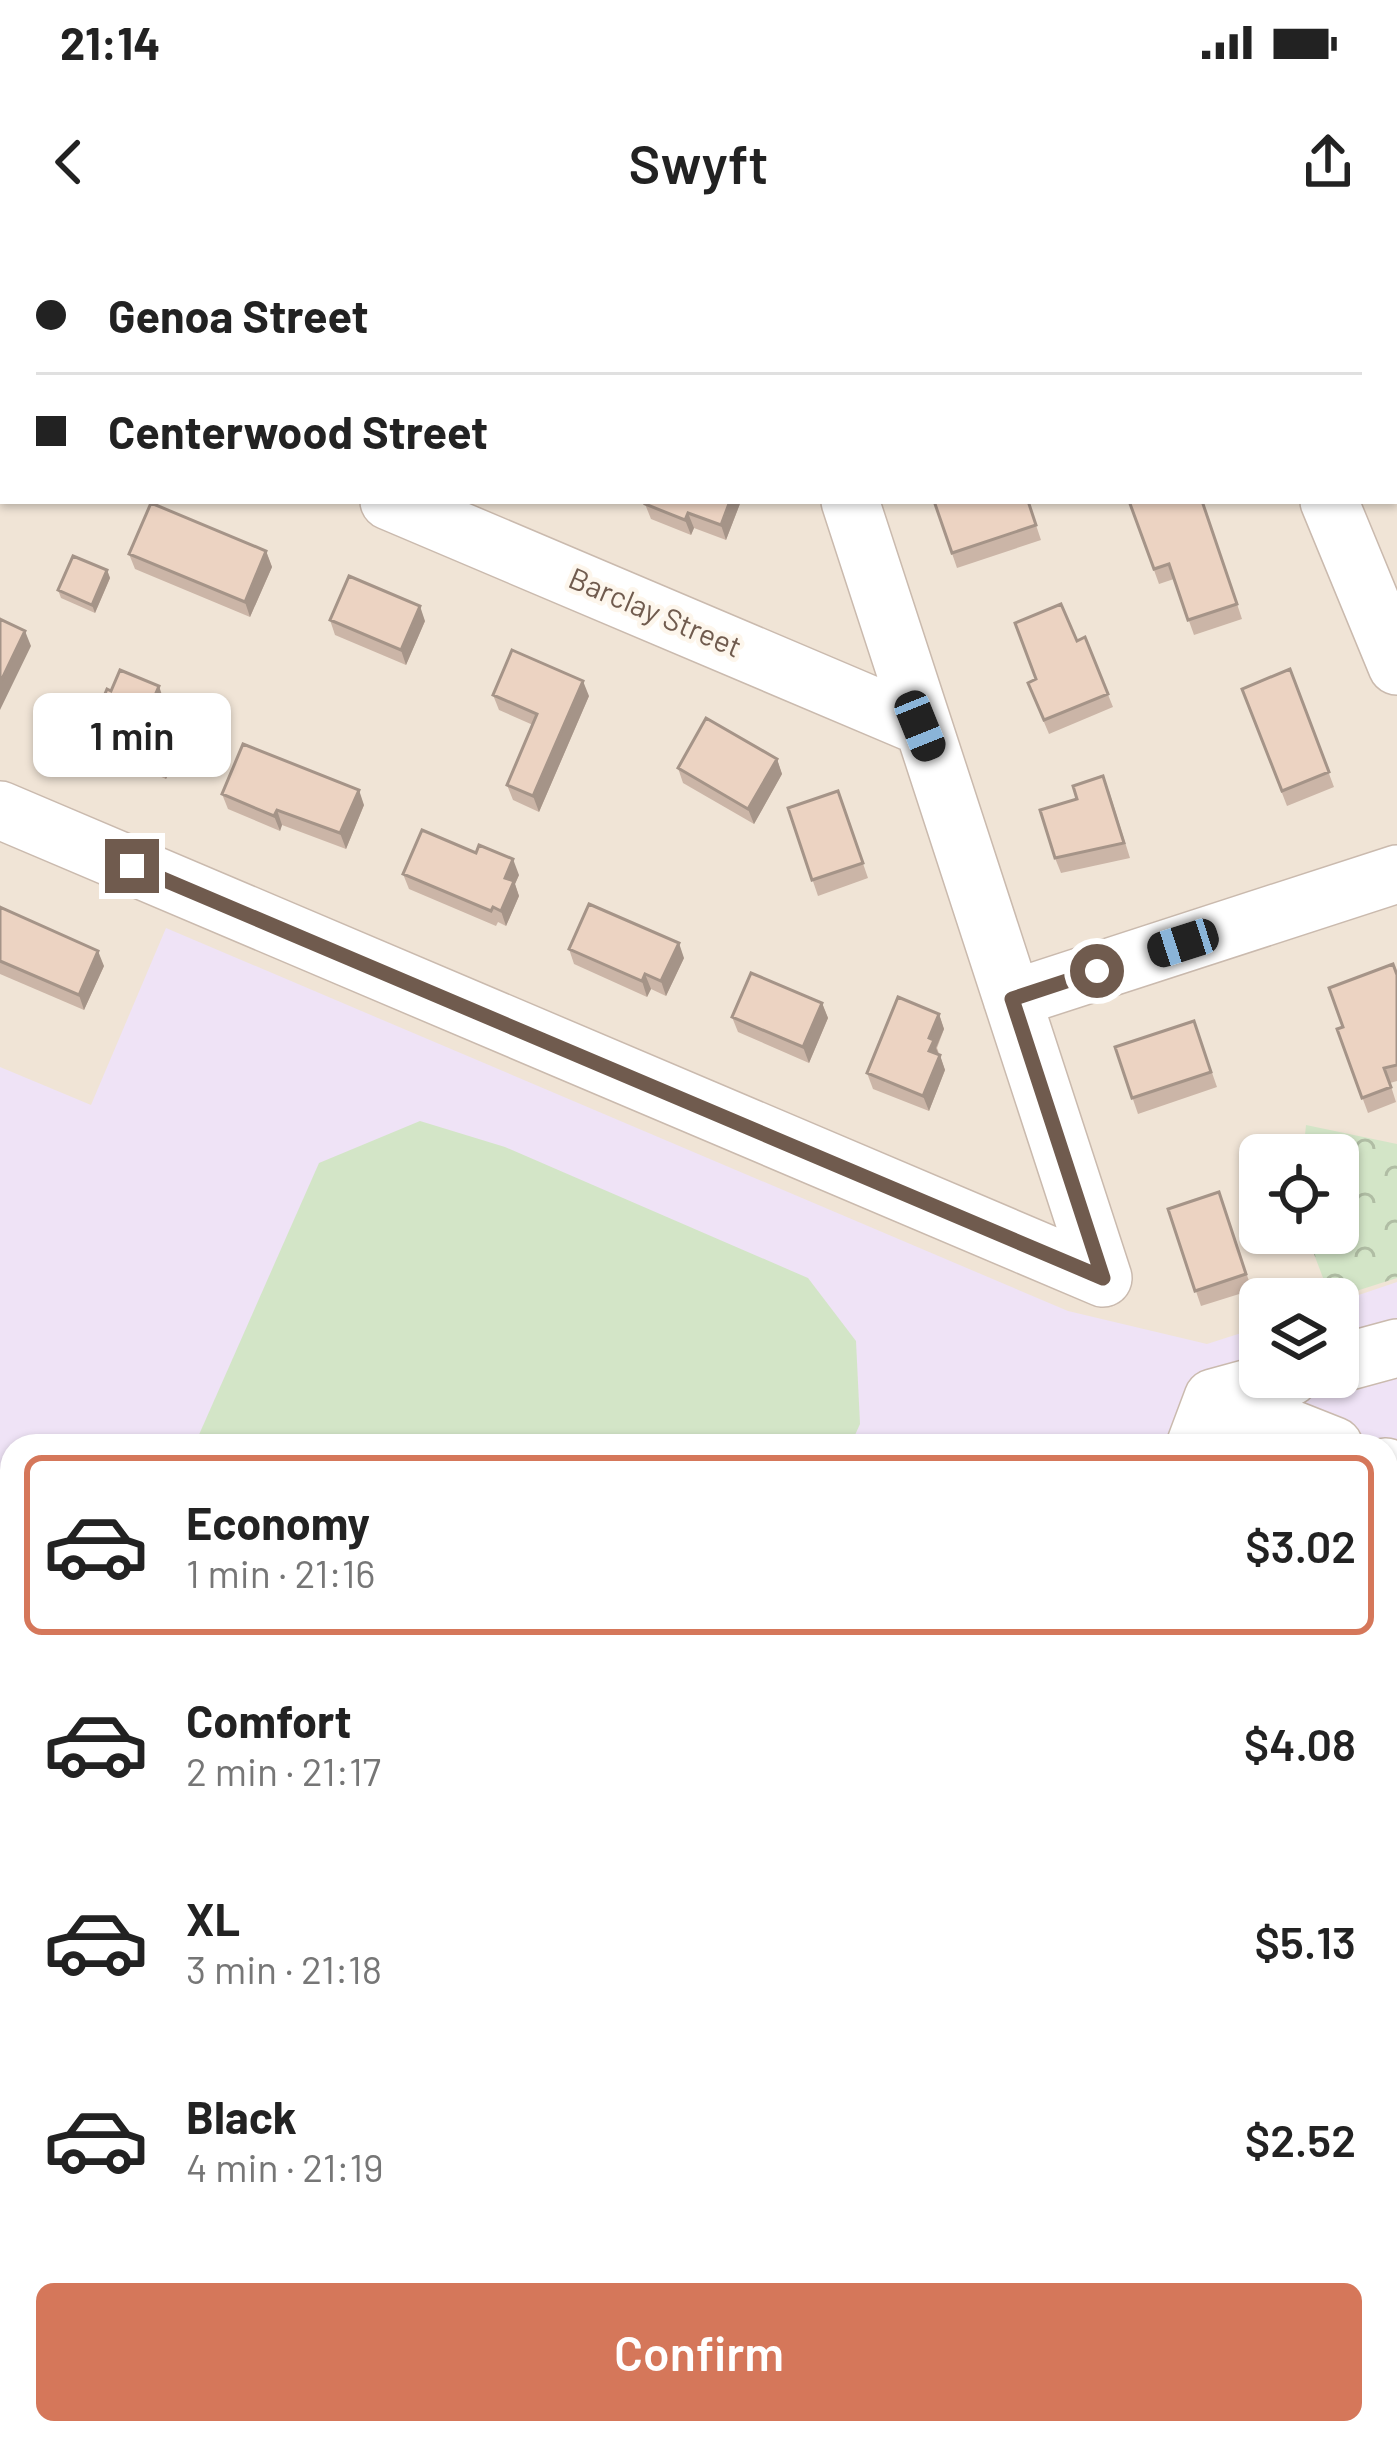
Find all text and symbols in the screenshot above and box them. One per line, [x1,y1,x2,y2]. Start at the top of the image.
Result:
text: 21:14 [60,15,160,69]
icon: back [36,129,102,195]
icon: share [1295,129,1361,195]
text: Swyft [629,130,768,195]
text: Genoa Street [108,288,369,342]
text: Centerwood Street [108,404,488,458]
street label: Barclay Street [564,559,748,664]
car [890,686,950,766]
callout: 1 min [33,692,231,776]
text: 1 min [89,711,175,758]
route end [105,839,159,893]
car [1143,915,1223,971]
route start [1070,944,1124,998]
map controls [1239,1134,1359,1398]
button: locate [1239,1134,1359,1254]
button: layers [1239,1278,1359,1398]
icon: car [42,1491,150,1599]
text: Economy [186,1495,370,1549]
text: $3.02 [1245,1518,1356,1572]
text: 1 min · 21:16 [186,1549,375,1596]
icon: car [42,1689,150,1797]
text: Comfort [186,1693,352,1747]
text: $4.08 [1244,1716,1356,1770]
text: 2 min · 21:17 [186,1747,381,1794]
icon: car [42,1887,150,1995]
text: XL [186,1891,240,1945]
text: $5.13 [1255,1914,1356,1968]
text: 3 min · 21:18 [186,1945,382,1992]
icon: car [42,2085,150,2193]
text: Black [186,2089,297,2143]
text: $2.52 [1245,2112,1356,2166]
text: 4 min · 21:19 [186,2143,384,2190]
button: Confirm [36,2283,1362,2421]

